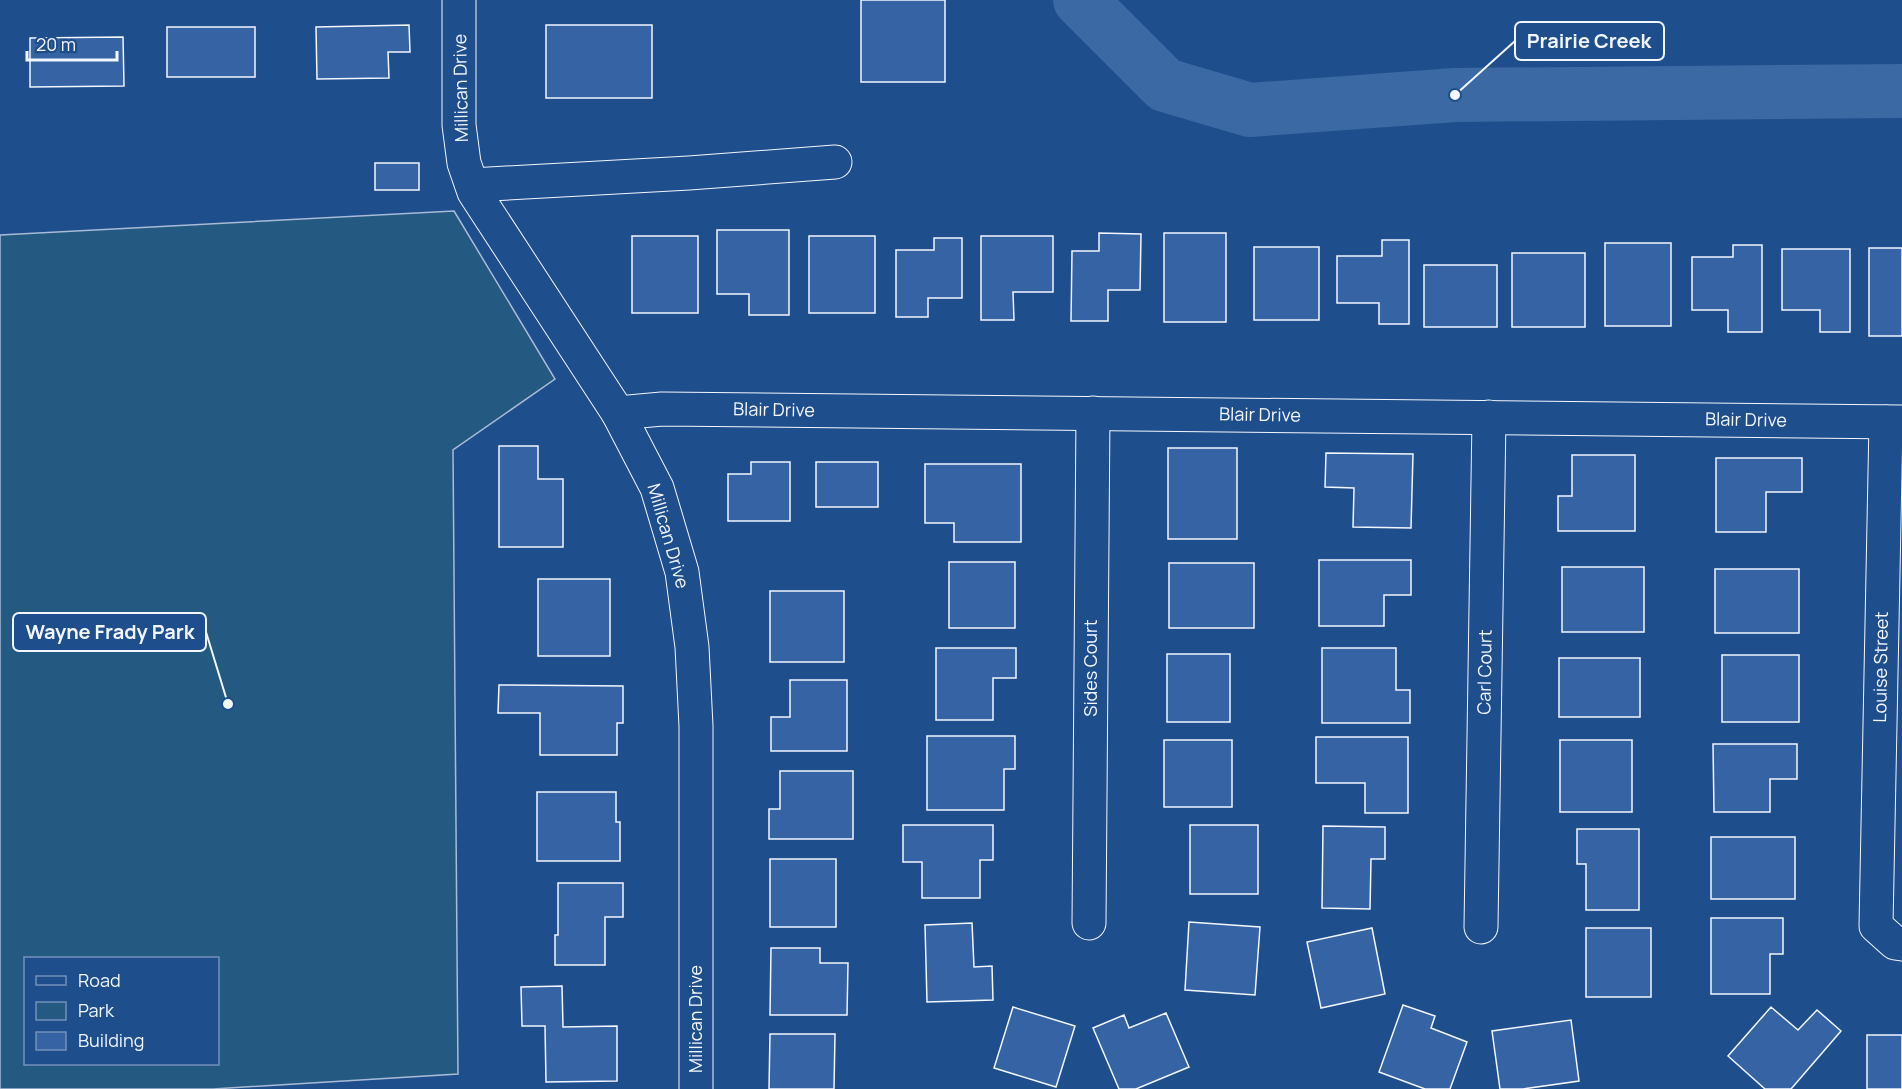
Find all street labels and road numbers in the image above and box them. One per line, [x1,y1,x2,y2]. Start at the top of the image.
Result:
street label: Millican Drive [447,34,473,142]
street label: Blair Drive [733,396,815,422]
street label: Blair Drive [1219,401,1301,427]
street label: Blair Drive [1705,406,1787,432]
street label: Millican Drive [643,480,695,591]
street label: Louise Street [1867,611,1893,723]
street label: Sides Court [1078,619,1102,717]
street label: Carl Court [1471,629,1497,715]
street label: Millican Drive [683,965,707,1073]

